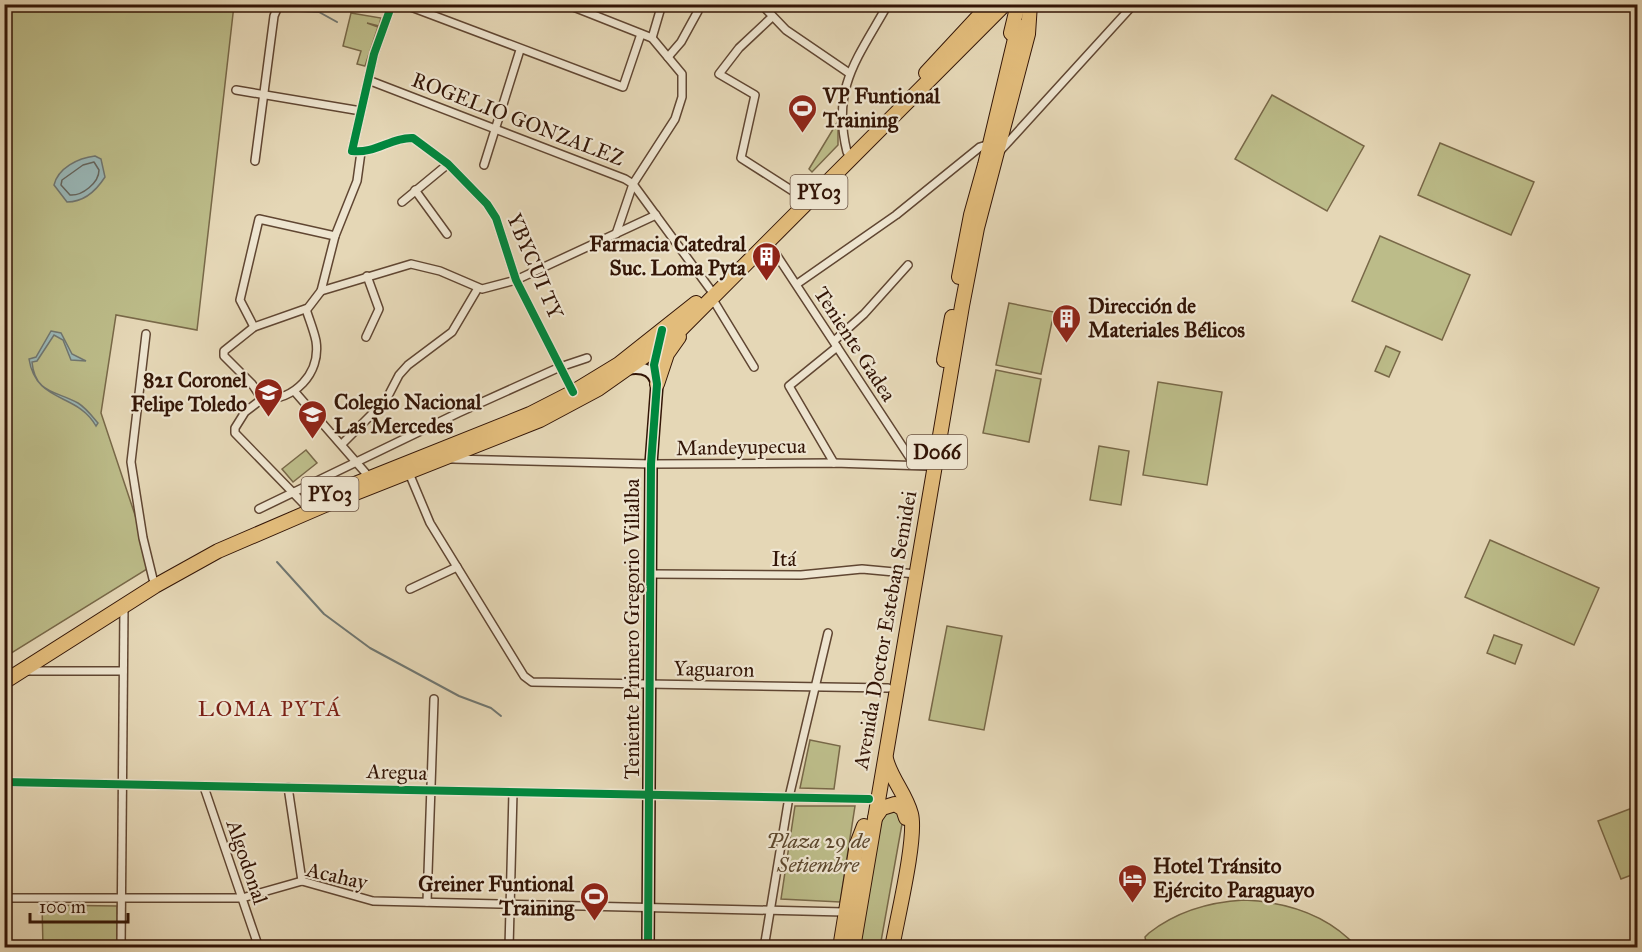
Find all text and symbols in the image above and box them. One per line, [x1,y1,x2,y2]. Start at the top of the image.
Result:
street label: ROGELIO GONZALEZ [408,66,628,172]
place label: VP Funtional Training [822,83,941,133]
sports icon: VP Funtional Training [786,92,818,134]
road number: PY03 [790,175,848,209]
street label: YBYCUI TY [501,209,569,323]
place label: Farmacia Catedral Suc. Loma Pyta [589,231,747,281]
building icon: Farmacia Catedral Suc. Loma Pyta [751,240,783,282]
street label: Teniente Gadea [808,282,902,406]
place label: Dirección de Materiales Bélicos [1088,293,1245,343]
building icon: Dirección de Materiales Bélicos [1051,302,1083,344]
place label: 821 Coronel Felipe Toledo [131,367,248,417]
school or university icon: 821 Coronel Felipe Toledo [252,376,284,418]
place label: Colegio Nacional Las Mercedes [334,389,483,439]
school or university icon: Colegio Nacional Las Mercedes [297,398,329,440]
street label: Mandeyupecua [676,433,806,461]
road number: D066 [907,435,967,469]
road number: PY03 [302,477,358,511]
street label: Teniente Primero Gregorio Villalba [619,479,645,779]
street label: Avenida Doctor Esteban Semidei [847,488,922,772]
street label: Itá [772,546,797,572]
street label: Yaguaron [673,655,755,683]
district label: LOMA PYTÁ [198,695,342,722]
street label: Aregua [365,758,428,786]
street label: Algodonal [220,815,274,908]
park label: Plaza 29 de Setiembre [766,828,871,878]
place label: Hotel Tránsito Ejército Paraguayo [1153,853,1315,903]
street label: Acahay [303,856,371,896]
hotel icon: Hotel Tránsito Ejército Paraguayo [1116,862,1148,904]
place label: Greiner Funtional Training [418,871,575,921]
sports icon: Greiner Funtional Training [579,880,611,922]
scale bar [30,886,128,924]
text: 100 m [39,896,86,918]

